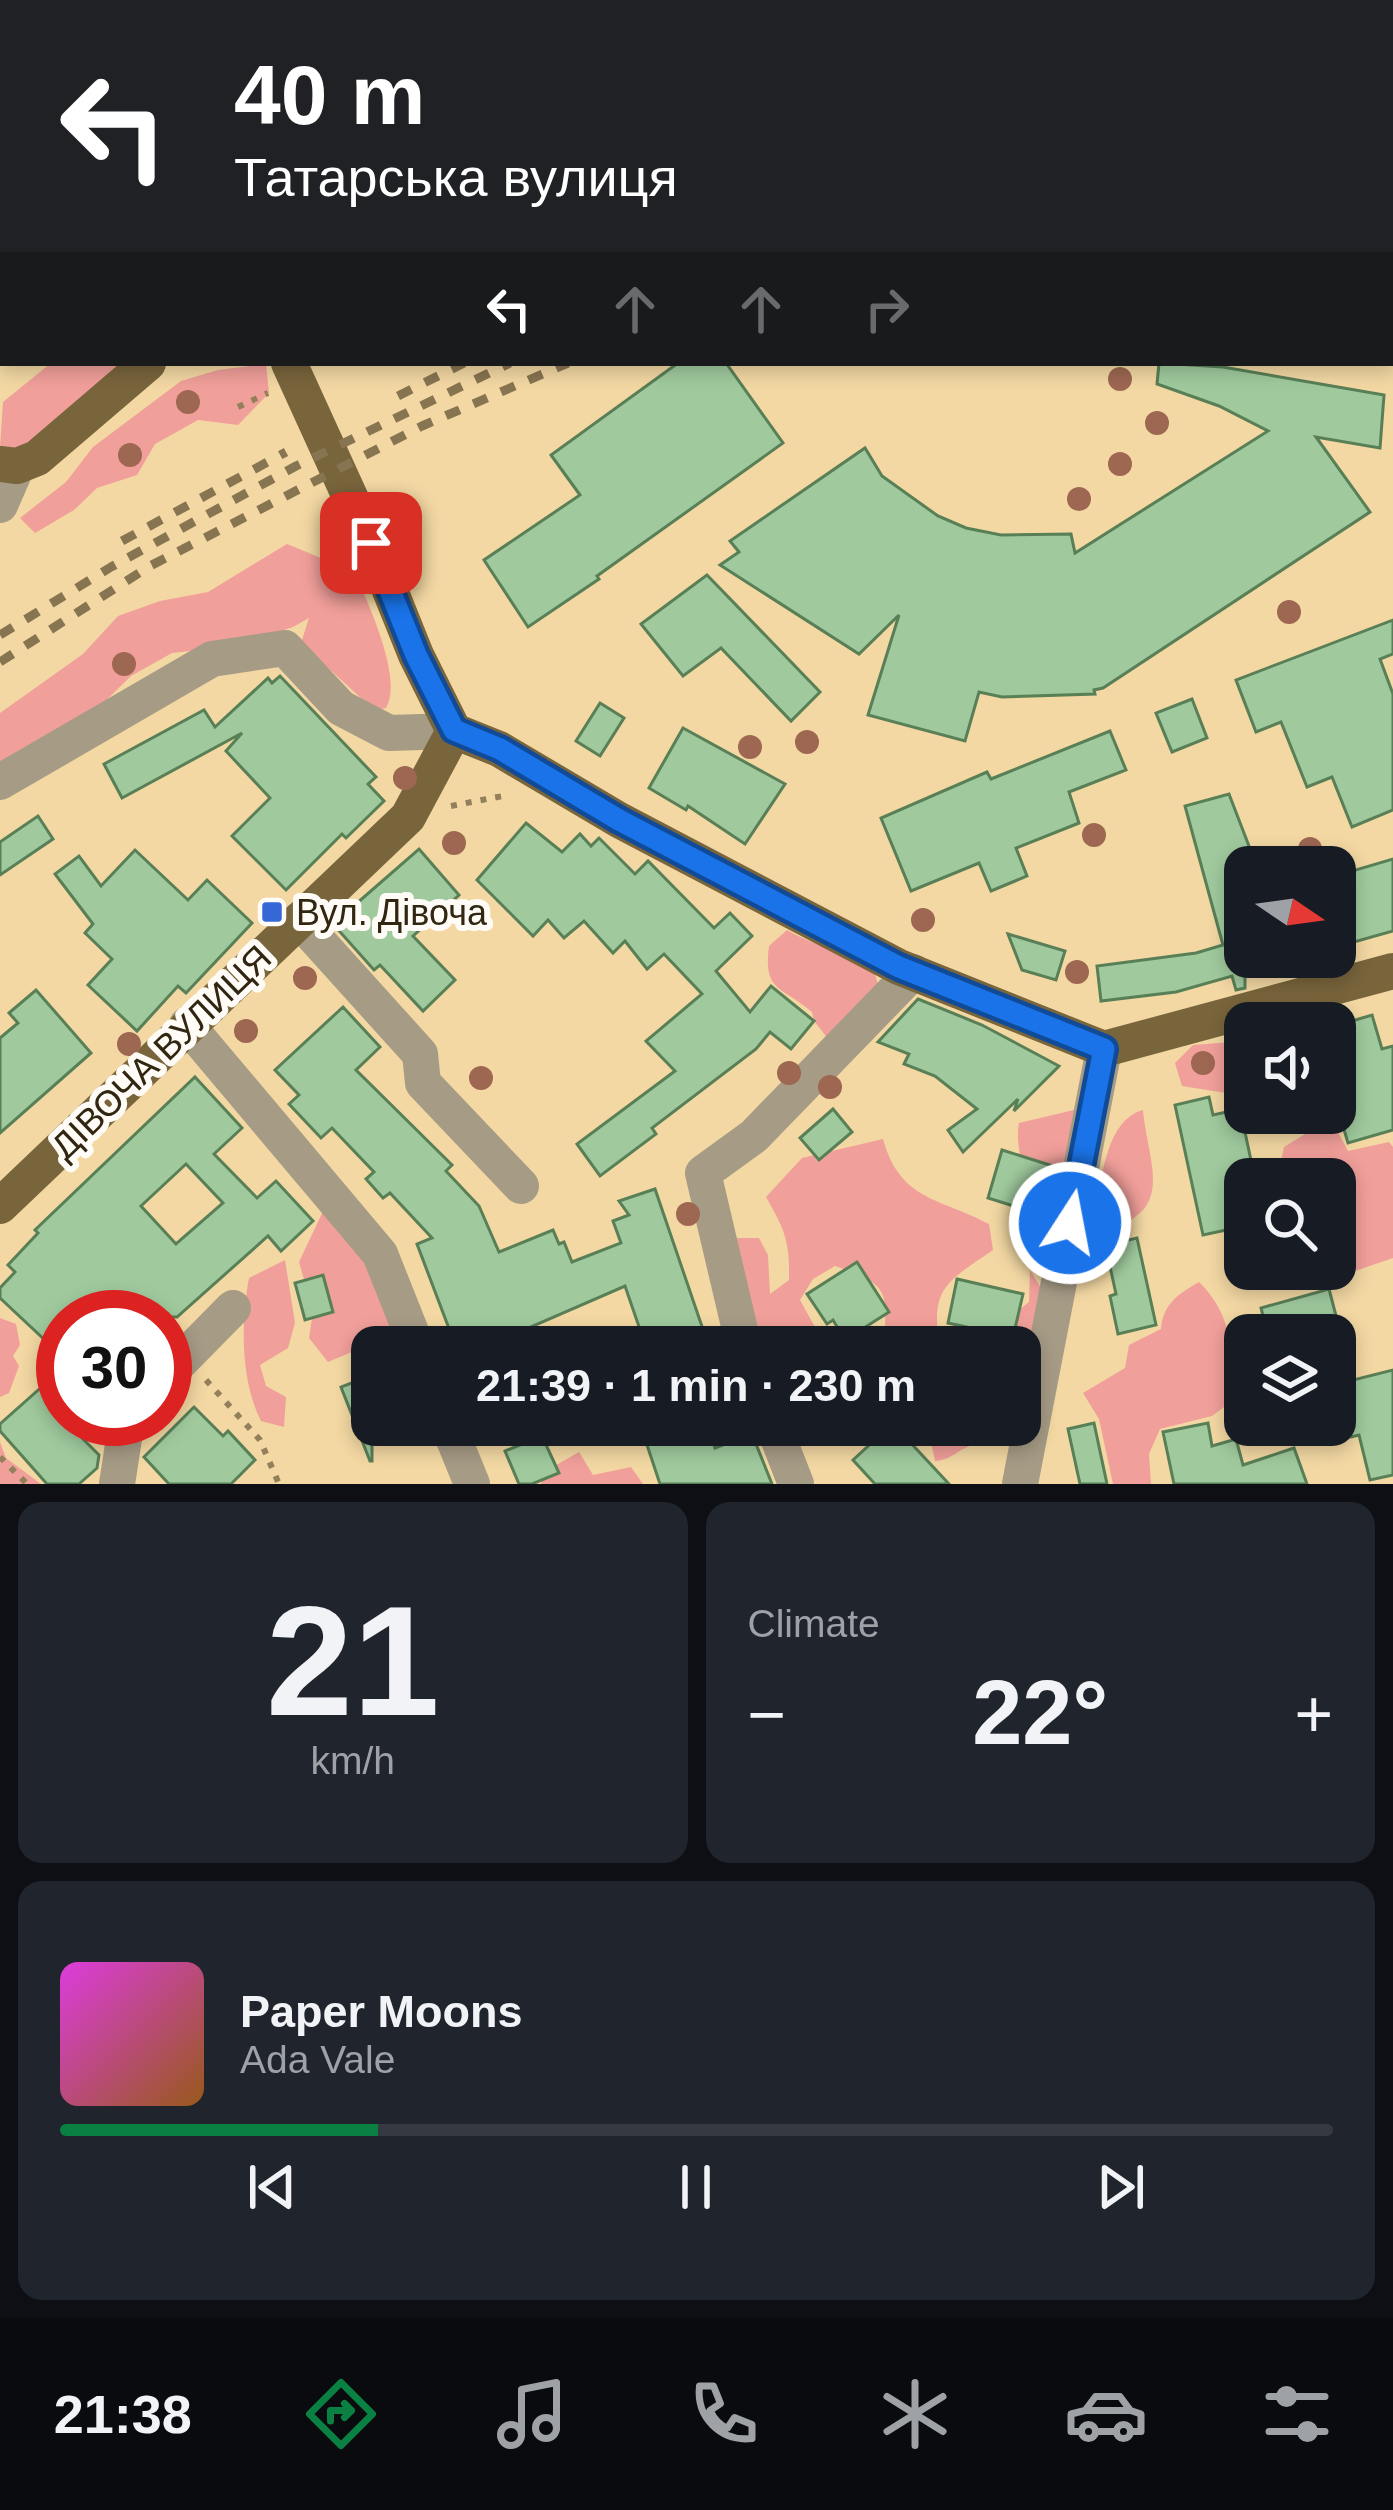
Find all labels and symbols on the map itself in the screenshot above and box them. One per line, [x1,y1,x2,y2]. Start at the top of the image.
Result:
pin [320,492,422,594]
north arrow [1224,846,1356,978]
place label: Вул. Дівоча [296,892,488,933]
marker: Вул. Дівоча [259,899,285,925]
street label: ДІВОЧА ВУЛИЦЯ [43,937,279,1167]
position arrow [1007,1160,1133,1286]
speed limit sign: 30 [36,1290,192,1446]

